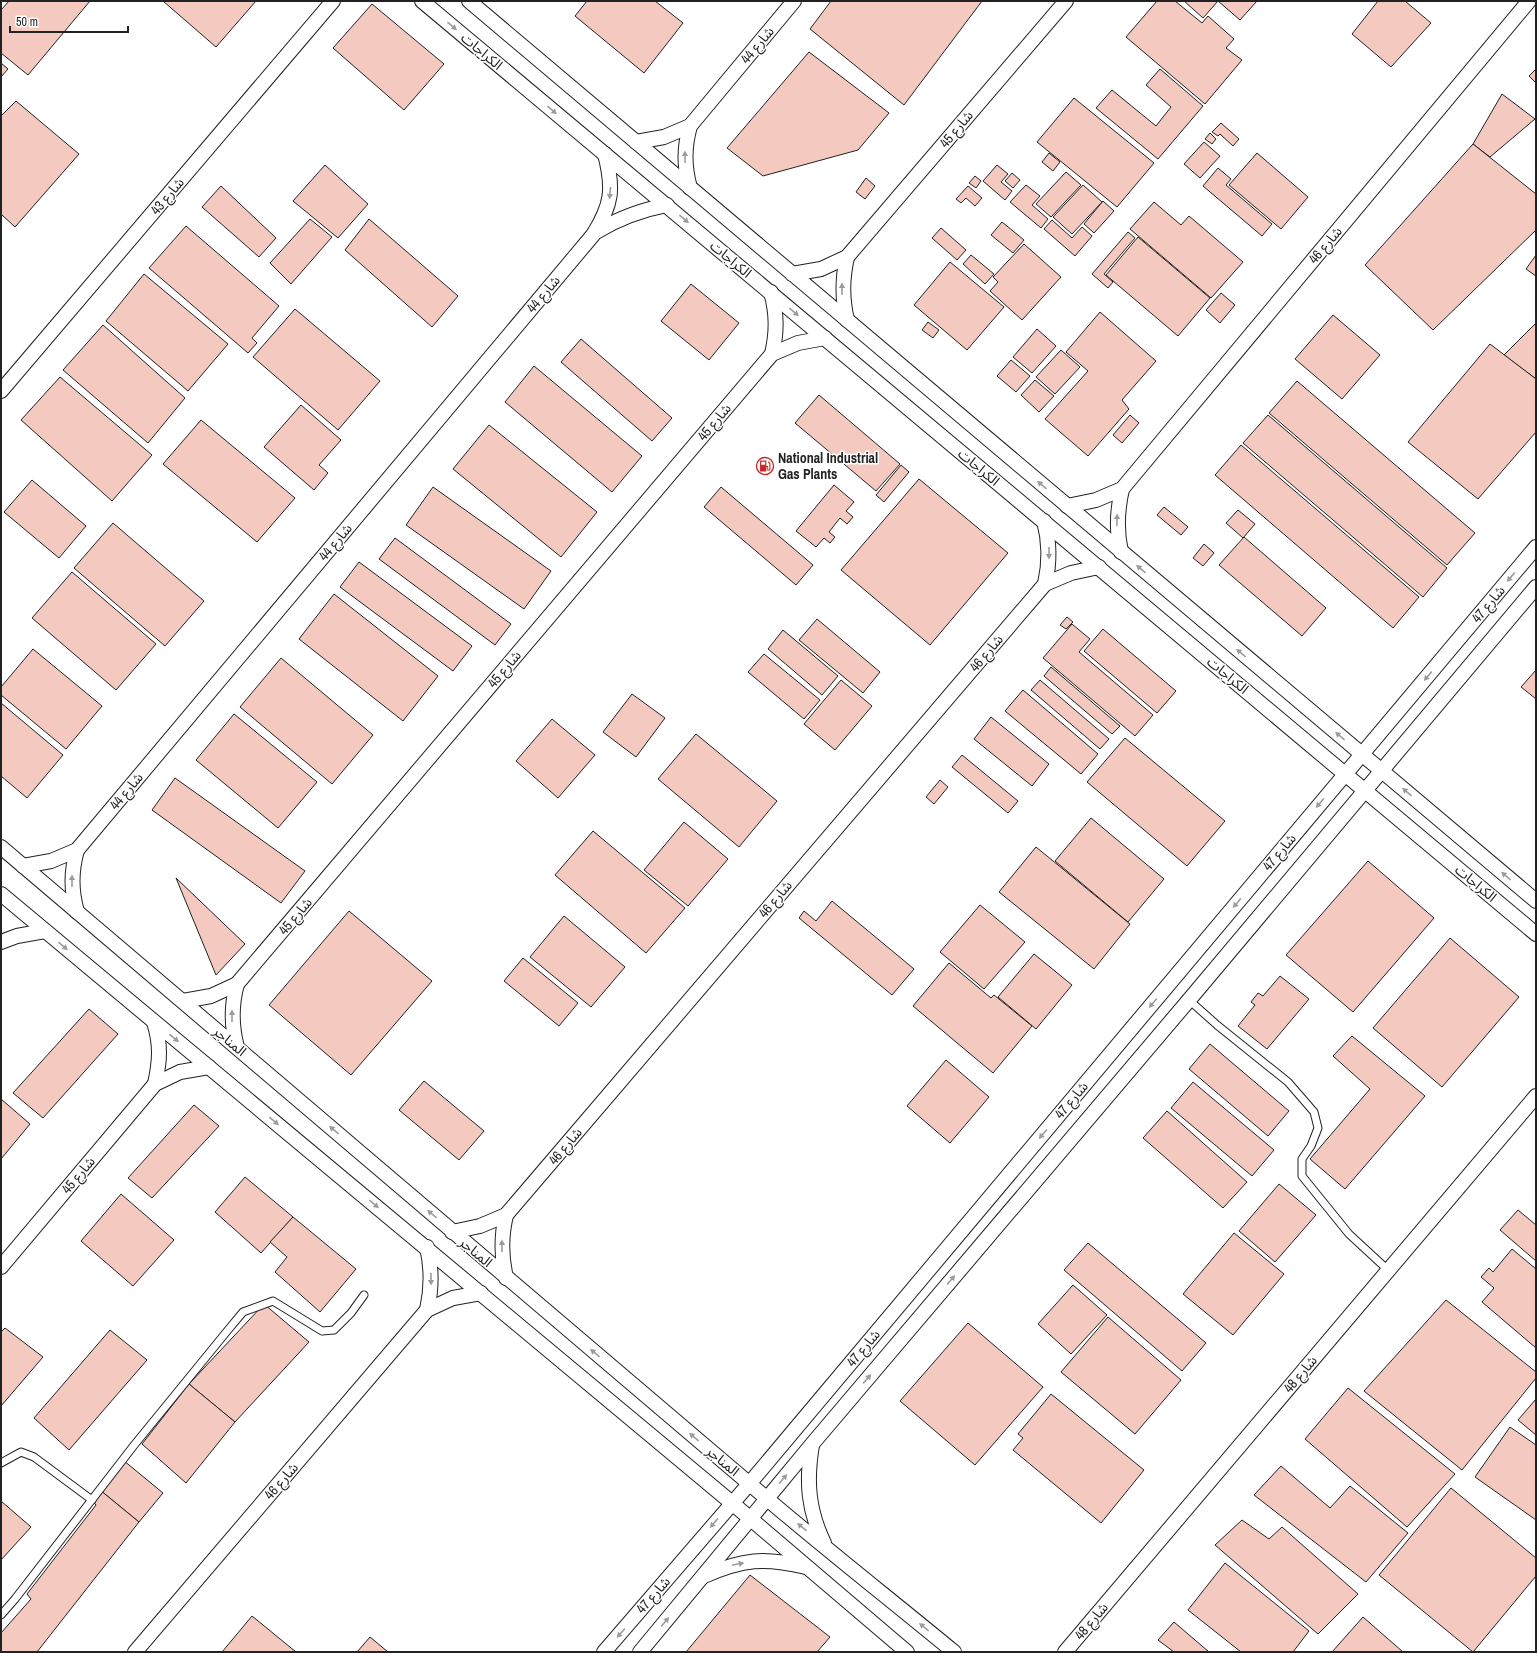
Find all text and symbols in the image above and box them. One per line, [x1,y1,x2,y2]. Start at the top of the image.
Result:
scale bar [10,8,128,34]
text: 50 m [16,14,38,30]
one-way arrow [447,22,457,31]
street label: شارع 44 [736,23,779,69]
street label: الكراجات [458,28,506,74]
one-way arrow [546,105,557,114]
street label: شارع 45 [935,107,978,153]
one-way arrow [682,150,688,163]
street label: شارع 43 [146,174,189,220]
one-way arrow [606,186,613,199]
one-way arrow [679,215,690,224]
street label: شارع 46 [1304,223,1347,269]
street label: الكراجات [707,236,755,282]
street label: شارع 44 [522,272,565,318]
one-way arrow [839,282,845,295]
one-way arrow [789,307,800,316]
street label: شارع 45 [693,400,736,446]
street label: الكراجات [955,444,1003,490]
place label: National Industrial Gas Plants [778,449,878,483]
fuel station icon: National Industrial Gas Plants [755,456,775,476]
one-way arrow [1037,480,1047,489]
one-way arrow [1114,513,1120,526]
street label: شارع 44 [314,520,357,566]
one-way arrow [1046,547,1052,560]
one-way arrow [1136,564,1147,573]
one-way arrow [1506,571,1515,582]
street label: شارع 47 [1467,582,1510,628]
street label: شارع 46 [965,631,1008,677]
street label: شارع 45 [483,647,526,693]
one-way arrow [1236,648,1246,657]
street label: الكراجات [1204,652,1252,698]
one-way arrow [1423,671,1432,682]
one-way arrow [1335,732,1346,741]
street label: شارع 44 [105,769,148,815]
one-way arrow [1402,788,1412,797]
one-way arrow [1316,798,1325,809]
street label: شارع 47 [1258,830,1301,876]
street label: الكراجات [1452,860,1500,906]
one-way arrow [1501,872,1512,881]
one-way arrow [69,874,75,887]
street label: شارع 46 [754,877,797,923]
street label: شارع 45 [274,894,317,940]
one-way arrow [1232,898,1241,908]
one-way arrow [58,941,69,950]
one-way arrow [1149,997,1158,1008]
one-way arrow [229,1009,235,1022]
street label: المناجر [209,1021,250,1060]
one-way arrow [168,1034,179,1043]
street label: شارع 47 [1050,1078,1093,1124]
one-way arrow [268,1117,279,1126]
street label: شارع 46 [544,1124,587,1170]
one-way arrow [328,1125,339,1134]
one-way arrow [1038,1129,1047,1140]
street label: شارع 45 [57,1153,100,1199]
one-way arrow [369,1199,379,1208]
one-way arrow [427,1210,437,1219]
street label: المناجر [455,1232,496,1271]
one-way arrow [499,1239,505,1252]
one-way arrow [428,1273,434,1286]
one-way arrow [947,1275,956,1286]
street label: شارع 47 [842,1326,885,1372]
one-way arrow [590,1348,600,1357]
street label: شارع 48 [1279,1352,1322,1398]
one-way arrow [862,1375,871,1384]
one-way arrow [689,1432,700,1441]
street label: المناجر [702,1441,743,1480]
street label: شارع 46 [260,1459,304,1505]
one-way arrow [779,1473,788,1484]
one-way arrow [710,1518,719,1529]
one-way arrow [796,1523,807,1532]
one-way arrow [732,1560,745,1566]
street label: شارع 47 [632,1573,676,1619]
street label: شارع 48 [1070,1599,1113,1645]
one-way arrow [660,1617,669,1627]
one-way arrow [919,1623,930,1632]
one-way arrow [616,1627,625,1638]

